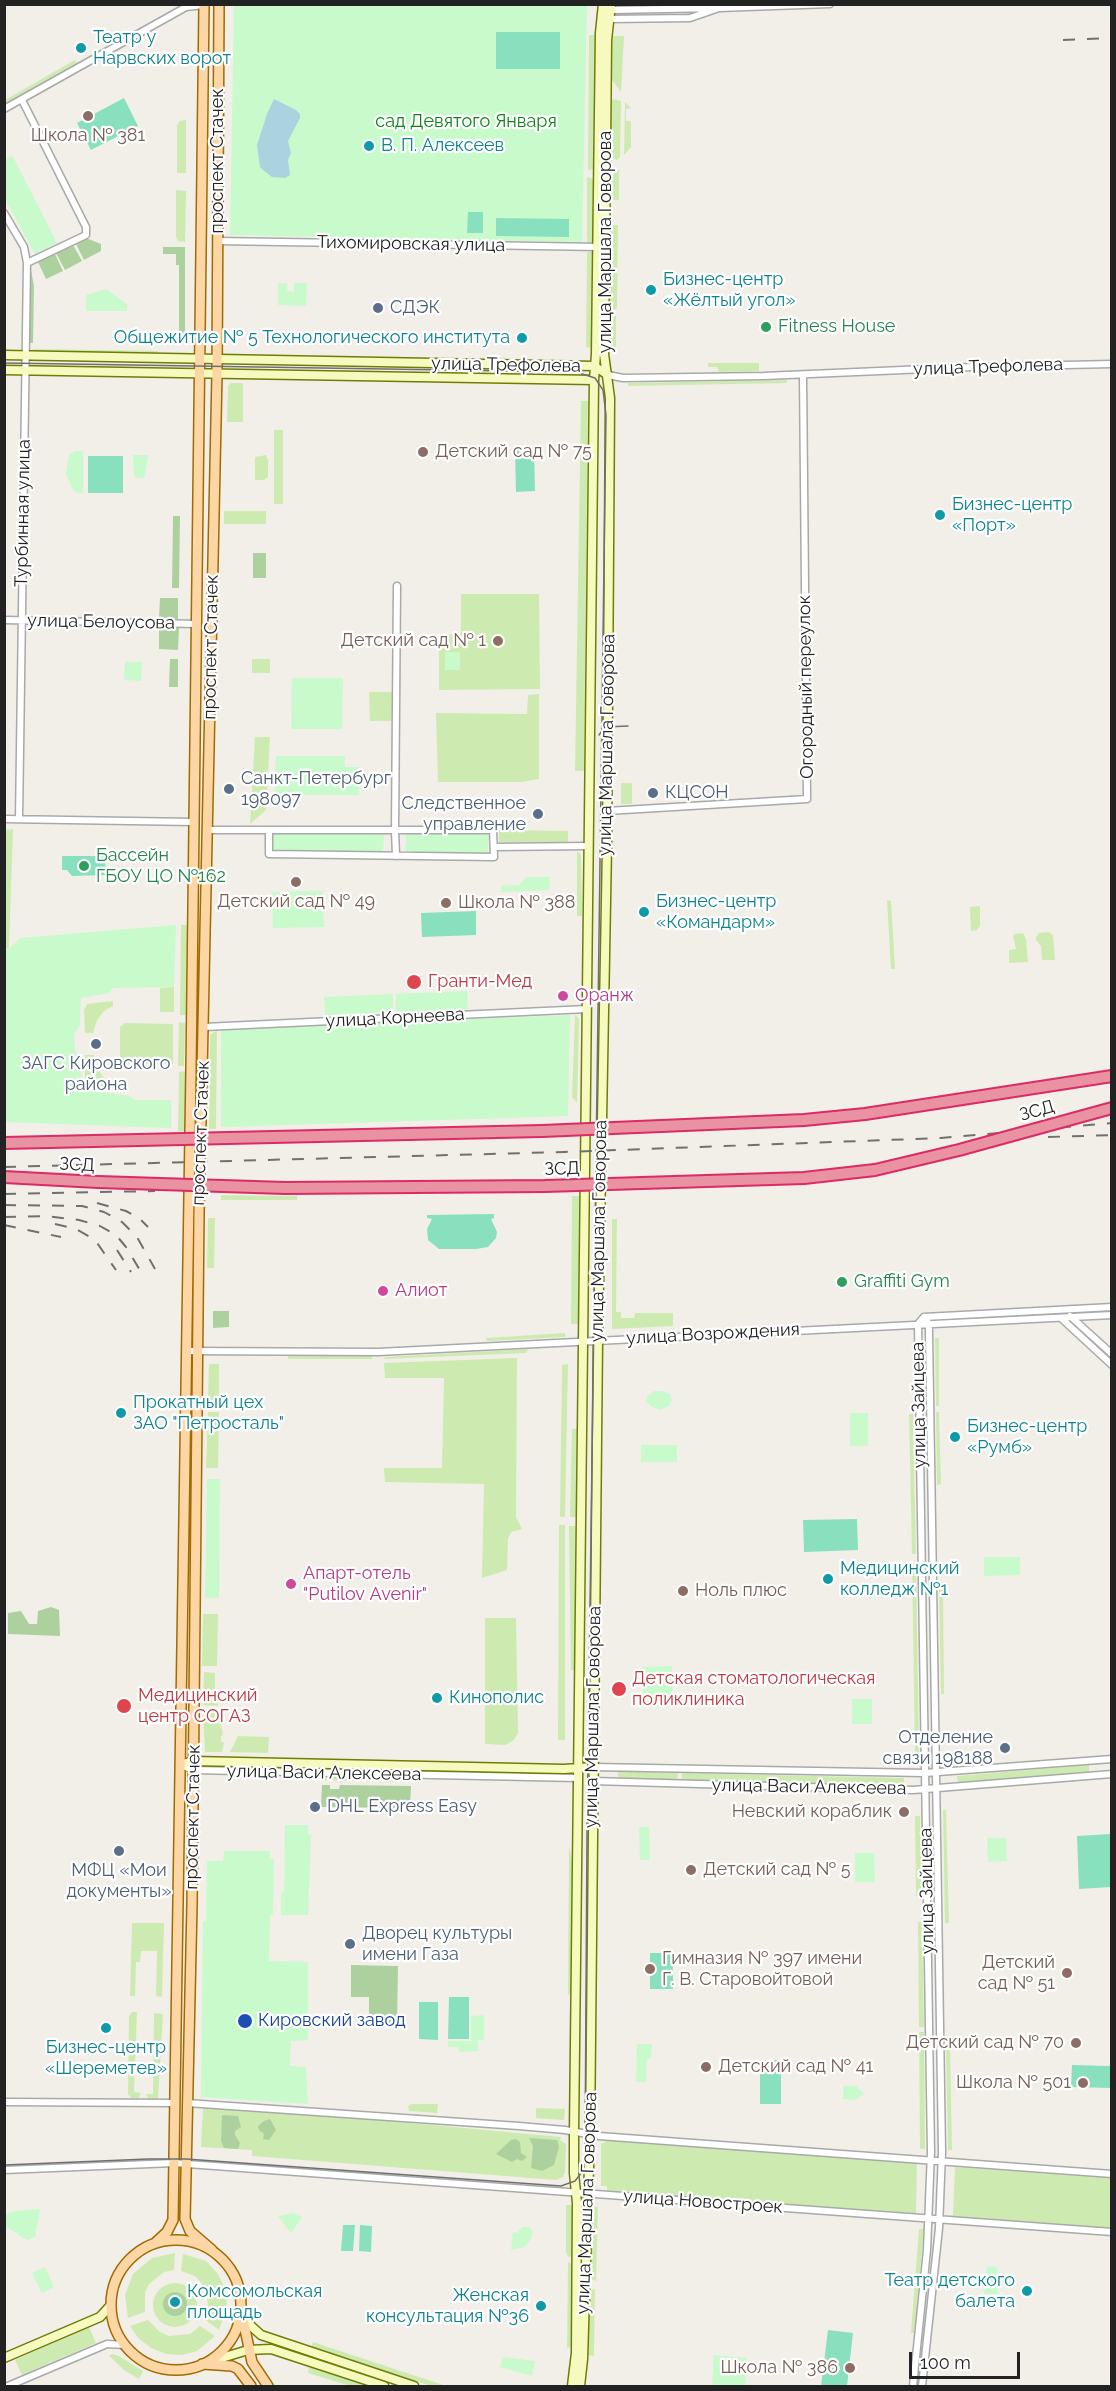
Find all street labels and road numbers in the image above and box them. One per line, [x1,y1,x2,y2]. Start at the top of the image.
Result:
street label: проспект Стачек [207,88,229,234]
street label: улица Маршала Говорова [595,131,617,353]
street label: Тихомировская улица [317,232,505,256]
street label: улица Трефолева [431,353,581,377]
street label: улица Трефолева [913,354,1063,380]
street label: Турбинная улица [11,439,35,587]
street label: проспект Стачек [199,574,223,720]
street label: Огородный переулок [794,595,818,779]
street label: улица Белоусова [27,610,175,634]
street label: улица Маршала Говорова [594,634,620,856]
street label: улица Корнеева [325,1004,465,1032]
street label: проспект Стачек [188,1060,214,1206]
street label: ЗСД [1017,1096,1057,1126]
street label: улица Маршала Говорова [586,1120,612,1342]
street label: ЗСД [59,1153,95,1177]
street label: ЗСД [544,1158,580,1180]
street label: улица Возрождения [626,1319,800,1349]
street label: улица Зайцева [907,1342,931,1468]
street label: улица Маршала Говорова [580,1606,606,1828]
street label: проспект Стачек [181,1744,205,1890]
street label: улица Васи Алексеева [226,1761,422,1785]
street label: улица Васи Алексеева [711,1775,907,1799]
street label: улица Зайцева [915,1828,939,1954]
street label: улица Маршала Говорова [572,2091,602,2315]
street label: улица Новостроек [622,2186,784,2218]

